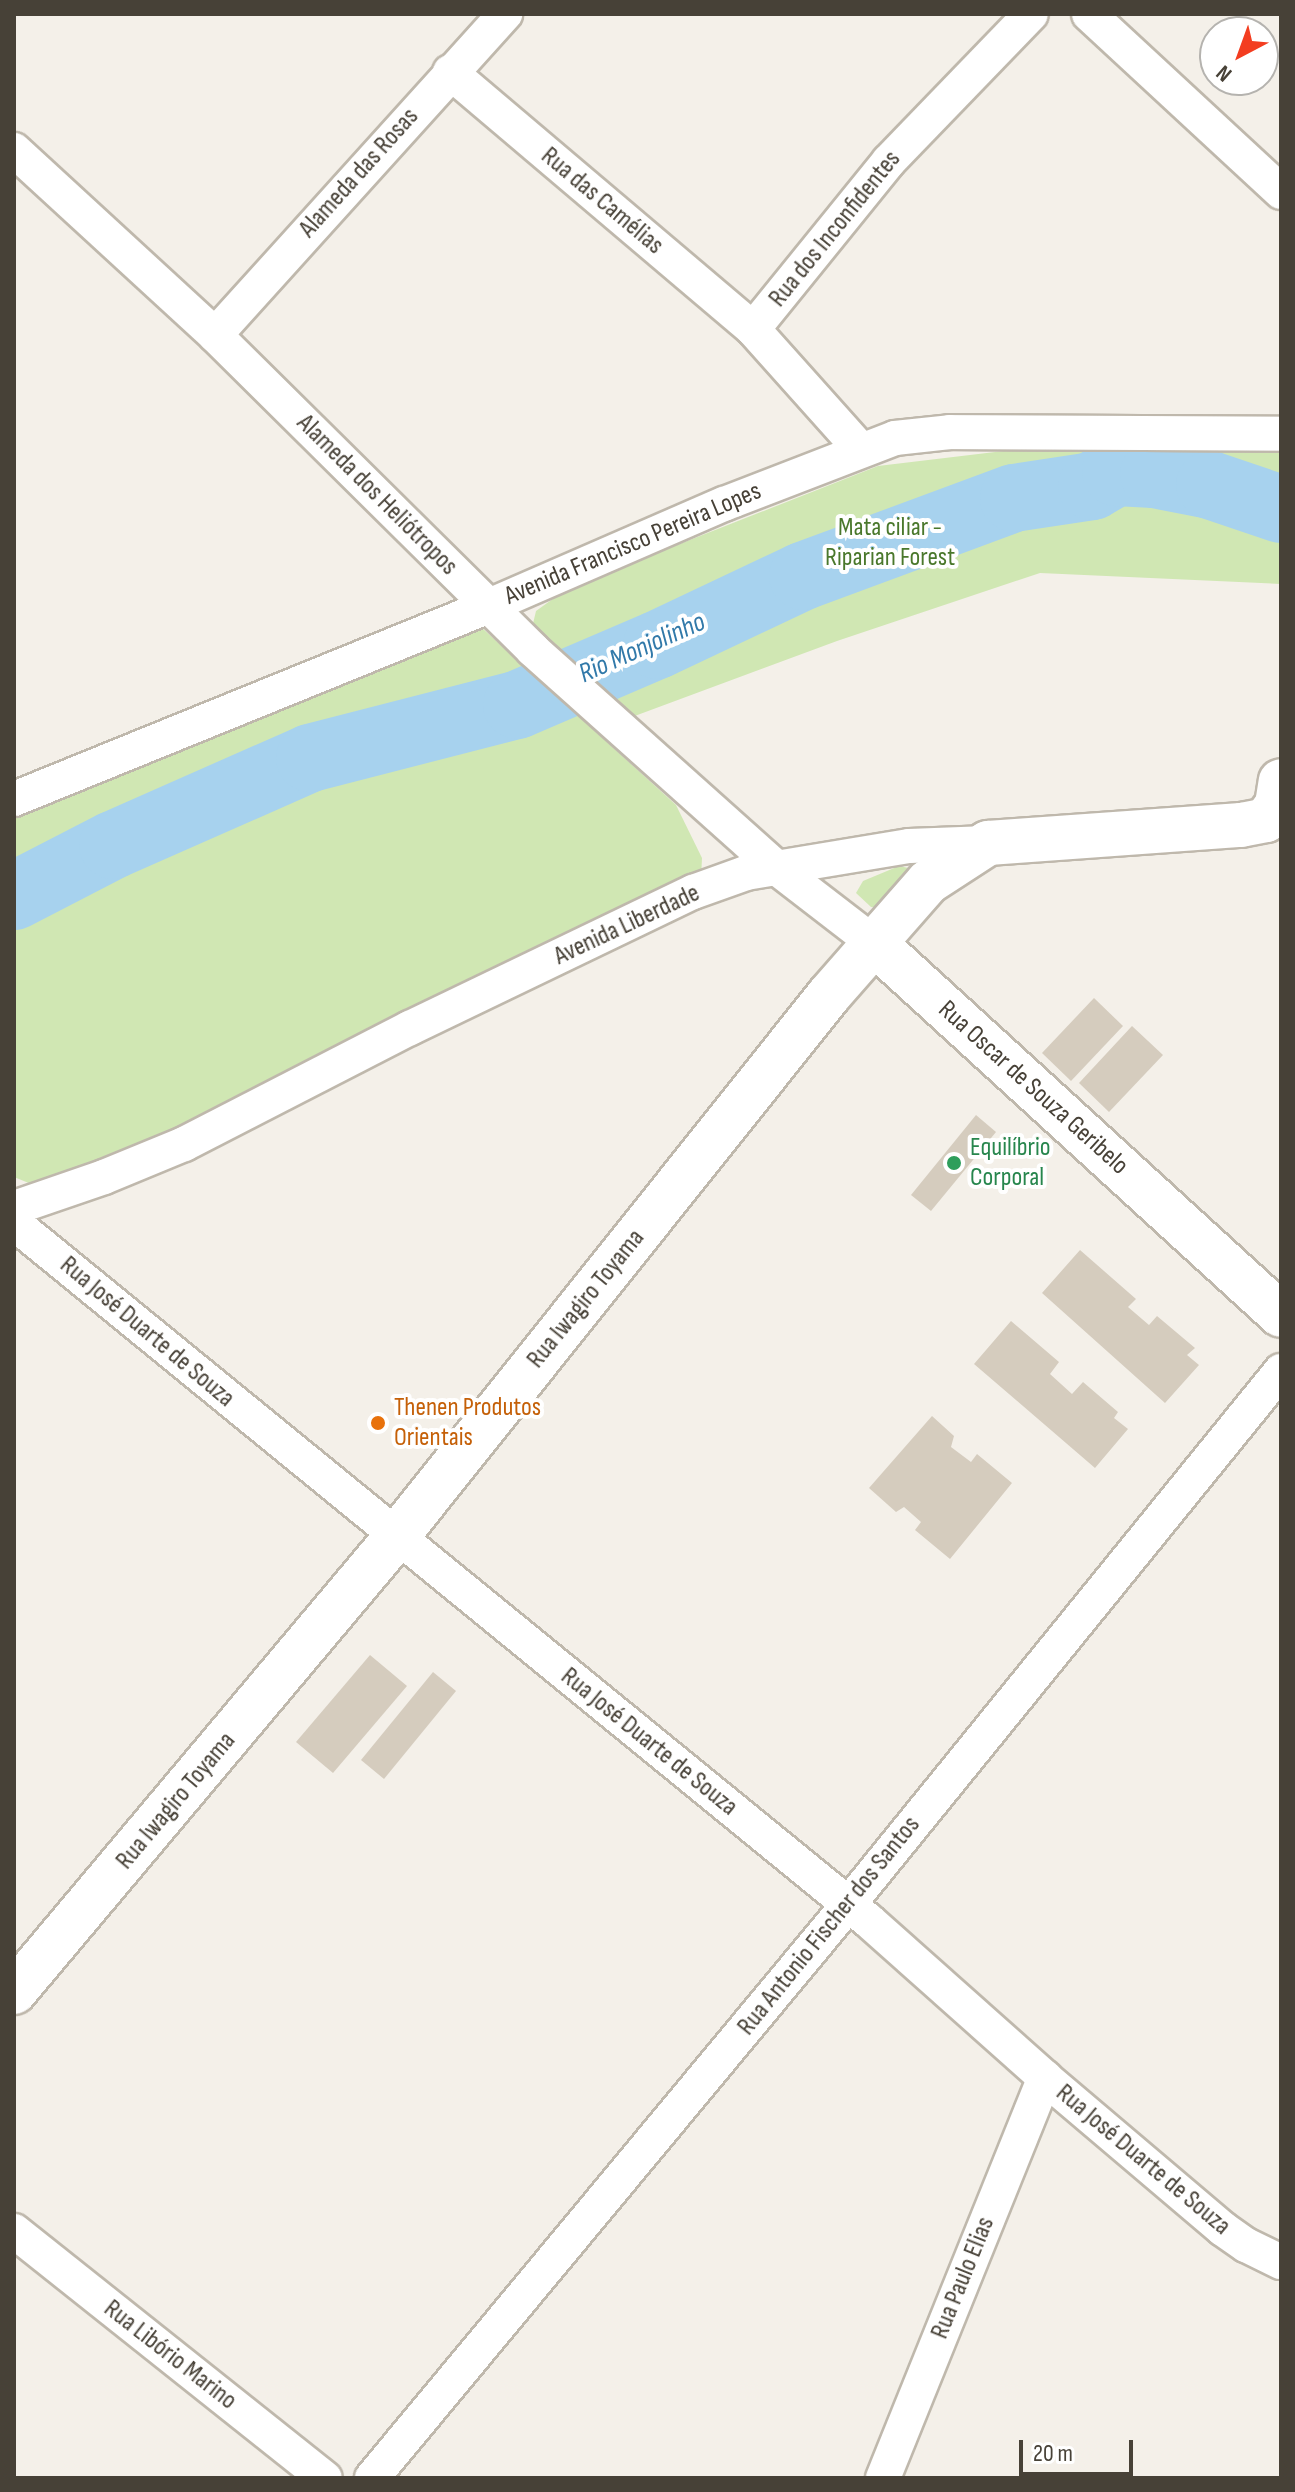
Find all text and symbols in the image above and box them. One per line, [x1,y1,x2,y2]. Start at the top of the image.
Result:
north arrow [1199,16,1279,96]
text: N [1211,59,1238,87]
street label: Alameda das Rosas [293,102,425,244]
street label: Rua das Camélias [534,141,670,261]
street label: Rua dos Inconfidentes [762,145,908,313]
street label: Alameda dos Heliótropos [290,408,464,582]
street label: Avenida Francisco Pereira Lopes [500,476,766,612]
park label: Mata ciliar - Riparian Forest [825,512,955,574]
water label: Rio Monjolinho [574,605,710,691]
street label: Avenida Liberdade [549,878,705,972]
street label: Rua Oscar de Souza Geribelo [931,994,1135,1182]
place label: Equilíbrio Corporal [970,1132,1051,1194]
marker: Equilíbrio Corporal [945,1154,963,1172]
street label: Rua Iwagiro Toyama [521,1223,651,1375]
street label: Rua José Duarte de Souza [53,1250,241,1414]
place label: Thenen Produtos Orientais [394,1392,541,1454]
marker: Thenen Produtos Orientais [369,1414,387,1432]
street label: Rua José Duarte de Souza [554,1661,744,1823]
street label: Rua Iwagiro Toyama [110,1726,242,1876]
street label: Rua Antonio Fischer dos Santos [731,1810,927,2042]
street label: Rua José Duarte de Souza [1049,2078,1237,2242]
street label: Rua Paulo Elias [924,2213,1002,2343]
street label: Rua Libório Marino [97,2293,243,2417]
scale bar [1023,2424,1137,2474]
text: 20 m [1033,2439,1073,2468]

